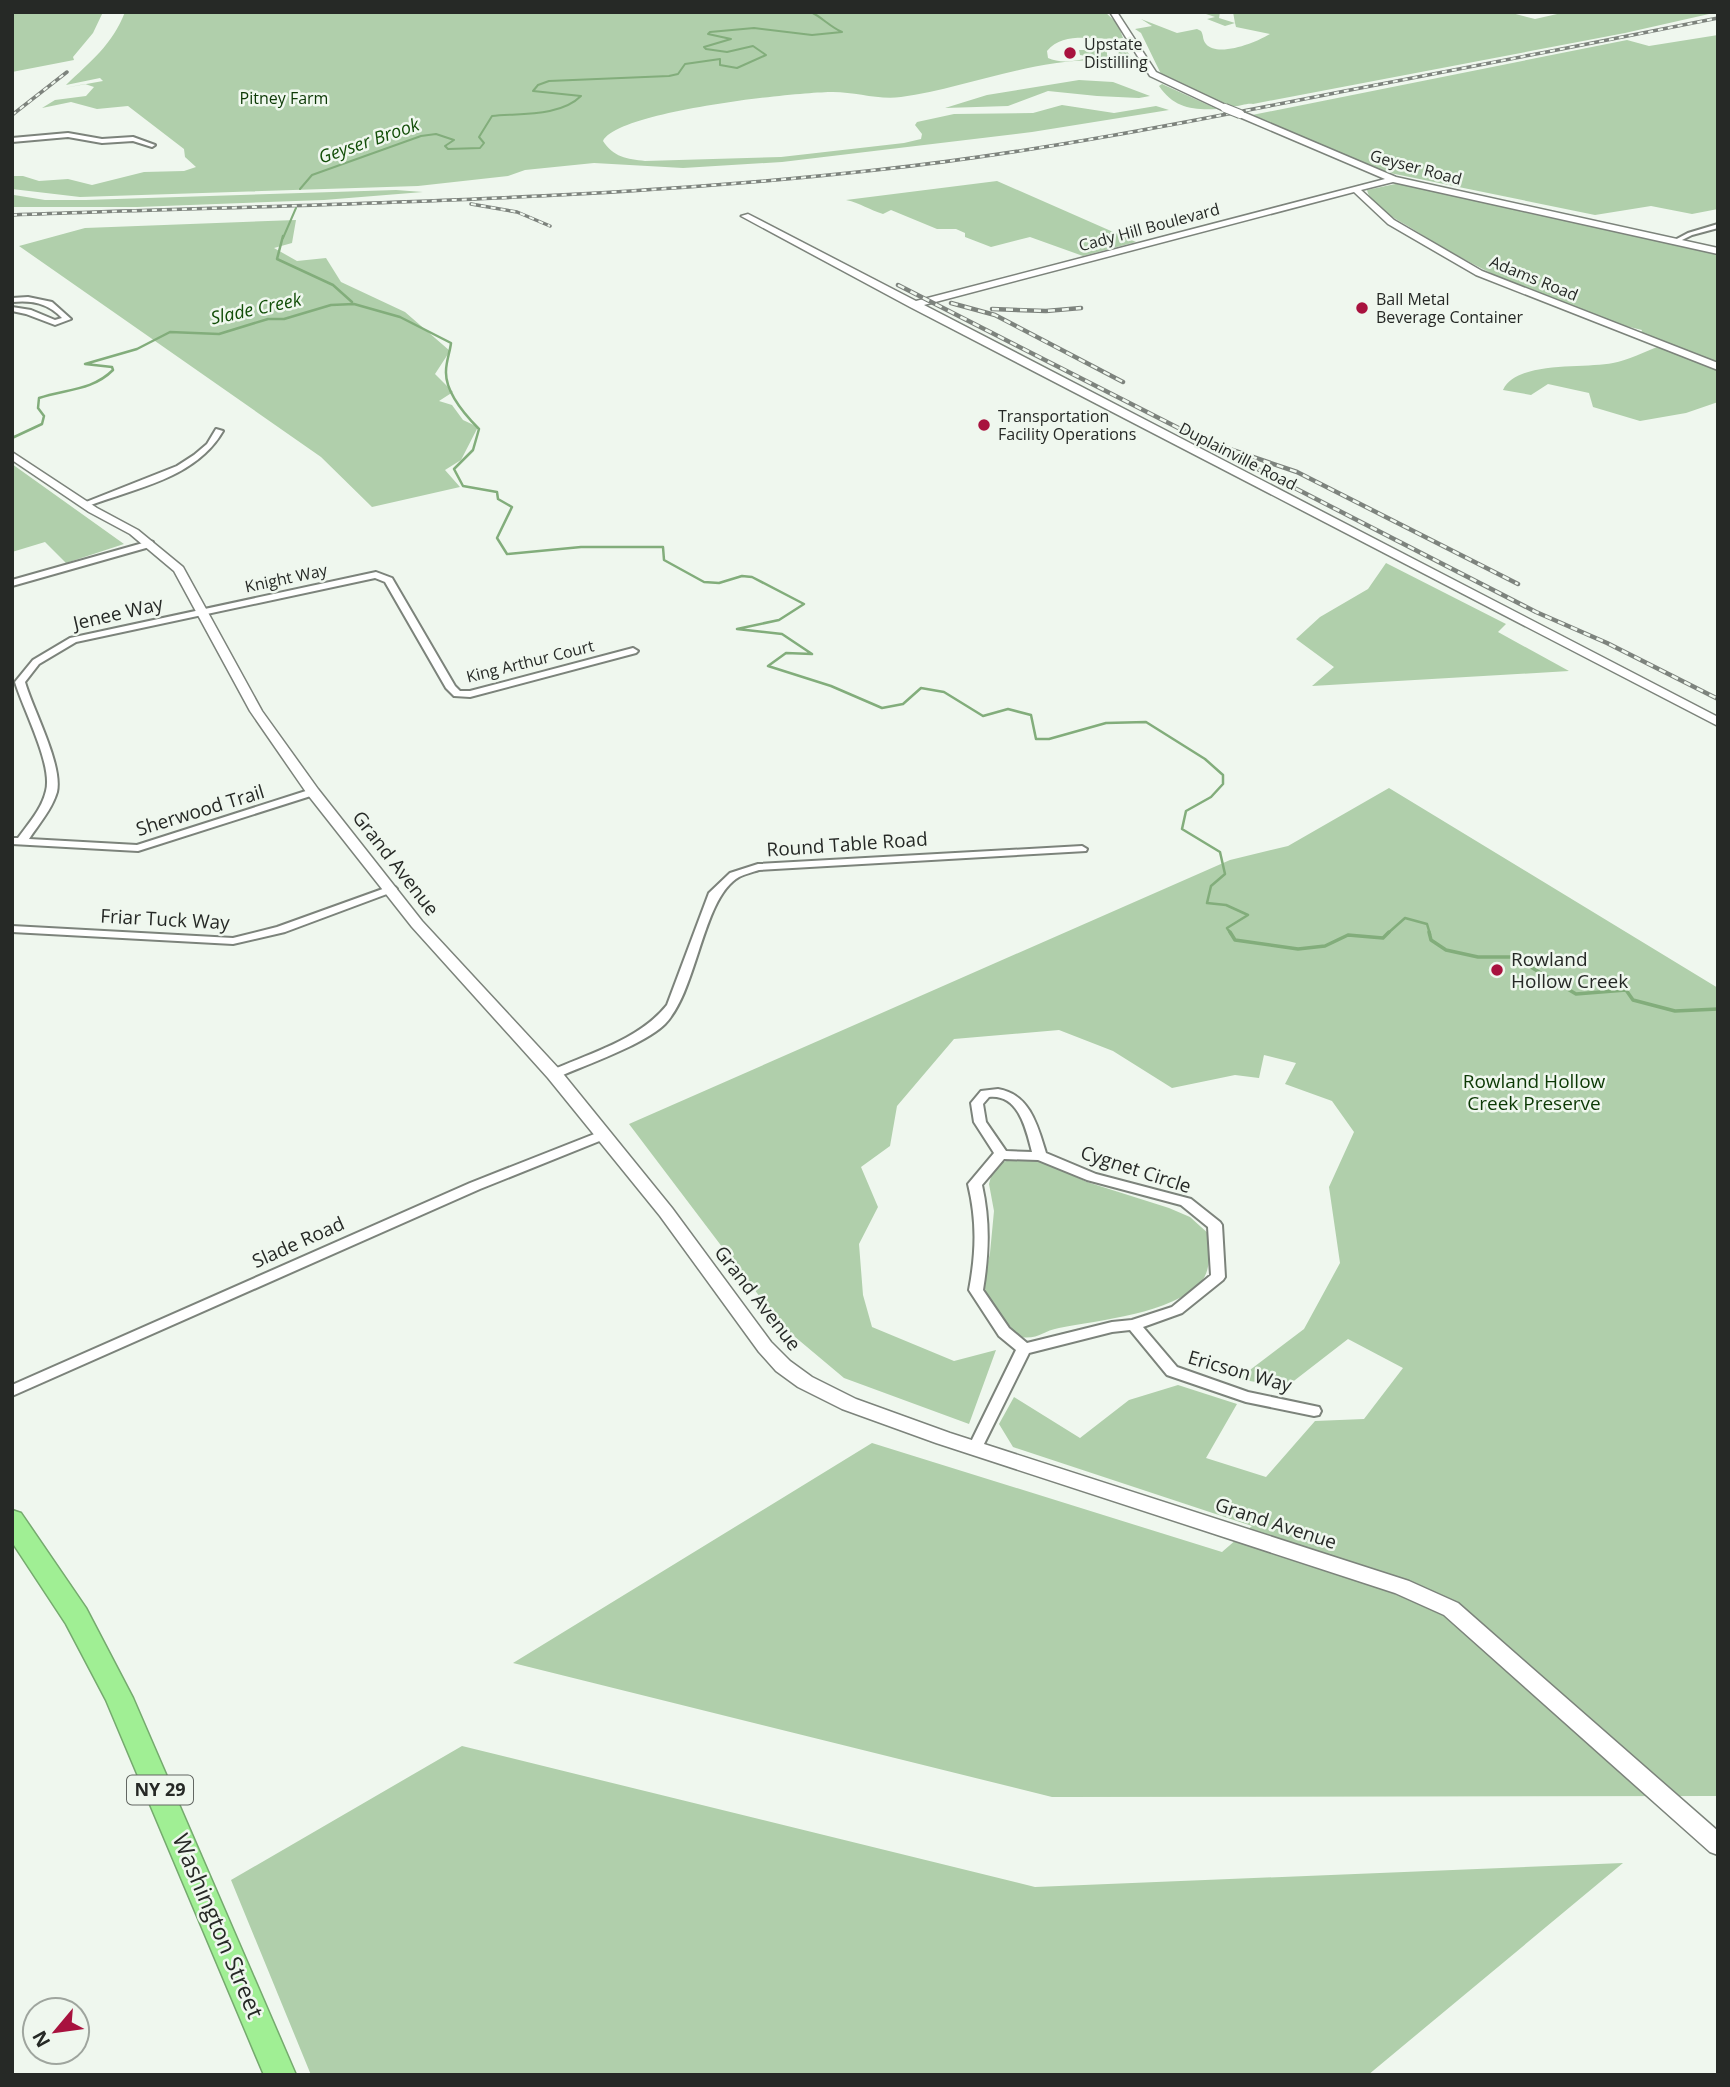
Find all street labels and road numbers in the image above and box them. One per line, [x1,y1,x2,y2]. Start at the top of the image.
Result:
street label: Geyser Road [1368,144,1464,190]
street label: Cady Hill Boulevard [1076,198,1222,256]
street label: Adams Road [1486,250,1582,306]
street label: Duplainville Road [1175,417,1301,495]
street label: Knight Way [243,558,330,597]
street label: Jenee Way [69,590,166,636]
street label: King Arthur Court [464,634,596,688]
street label: Sherwood Trail [133,778,267,842]
street label: Grand Avenue [347,805,445,921]
street label: Round Table Road [766,825,928,863]
street label: Friar Tuck Way [100,903,231,935]
street label: Cygnet Circle [1077,1139,1195,1199]
street label: Slade Road [248,1210,348,1274]
street label: Grand Avenue [709,1240,807,1356]
street label: Ericson Way [1185,1344,1295,1398]
street label: Grand Avenue [1212,1491,1340,1555]
road number: NY 29 [127,1776,193,1804]
street label: Washington Street [166,1828,272,2023]

